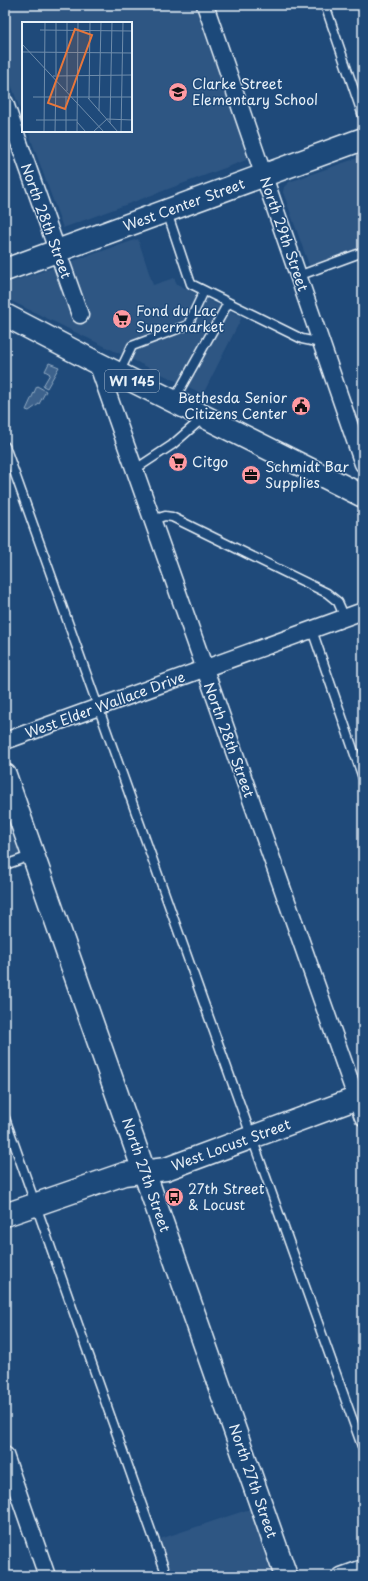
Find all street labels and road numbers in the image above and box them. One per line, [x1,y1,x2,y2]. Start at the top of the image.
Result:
street label: North 28th Street [16,160,77,282]
street label: West Center Street [120,173,248,236]
street label: North 29th Street [255,174,314,294]
road number: WI 145 [105,370,159,392]
street label: West Elder Wallace Drive [22,666,188,743]
street label: North 28th Street [199,679,260,801]
street label: West Locust Street [168,1113,294,1176]
street label: North 27th Street [117,1115,176,1235]
street label: North 27th Street [224,1421,283,1541]

